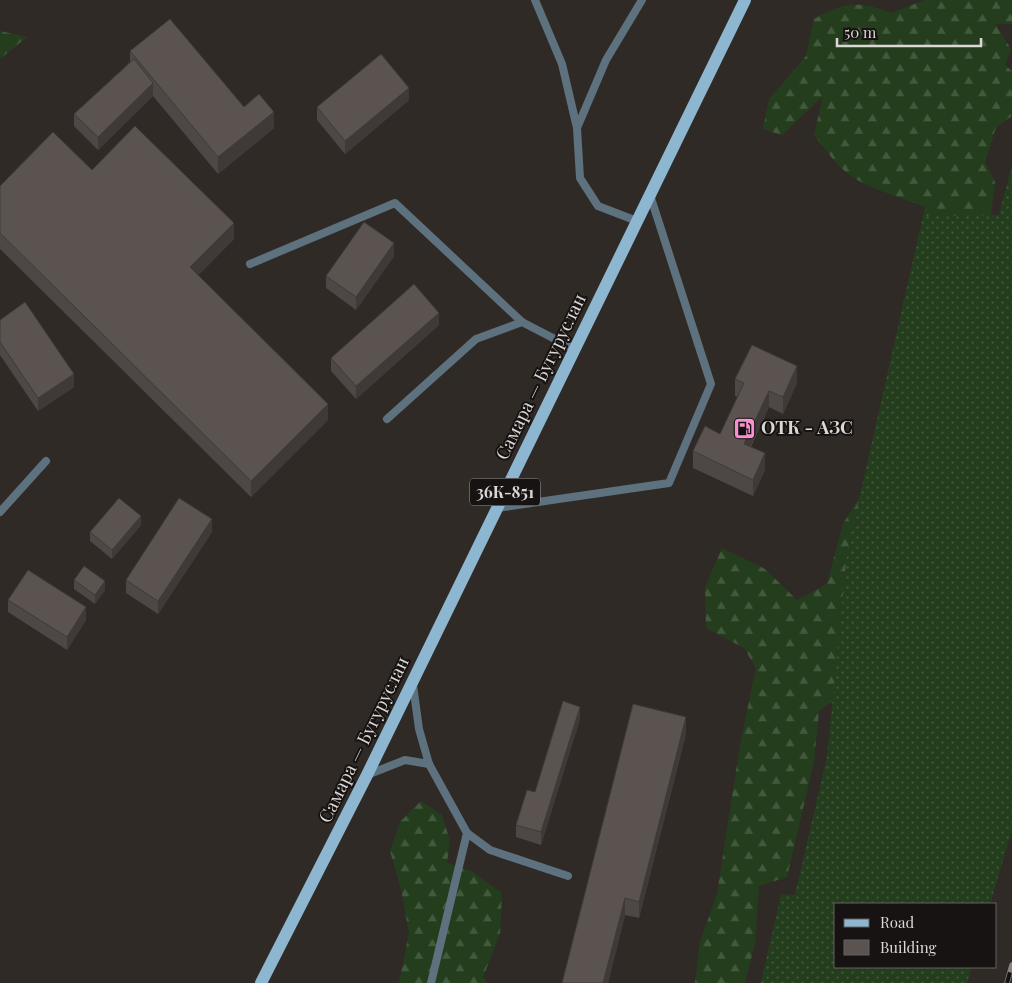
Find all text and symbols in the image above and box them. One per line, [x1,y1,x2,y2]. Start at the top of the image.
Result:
scale bar [837,15,981,47]
text: 50 m [844,22,877,42]
street label: Самара — Бугуруслан [489,290,591,463]
place label: ОТК - АЗС [761,415,853,439]
fuel station icon: ОТК - АЗС [733,416,757,440]
road number: 36К-851 [470,478,540,506]
street label: Самара — Бугуруслан [312,653,414,826]
legend [834,903,997,968]
text: Road [880,912,914,932]
text: Building [880,937,937,957]

